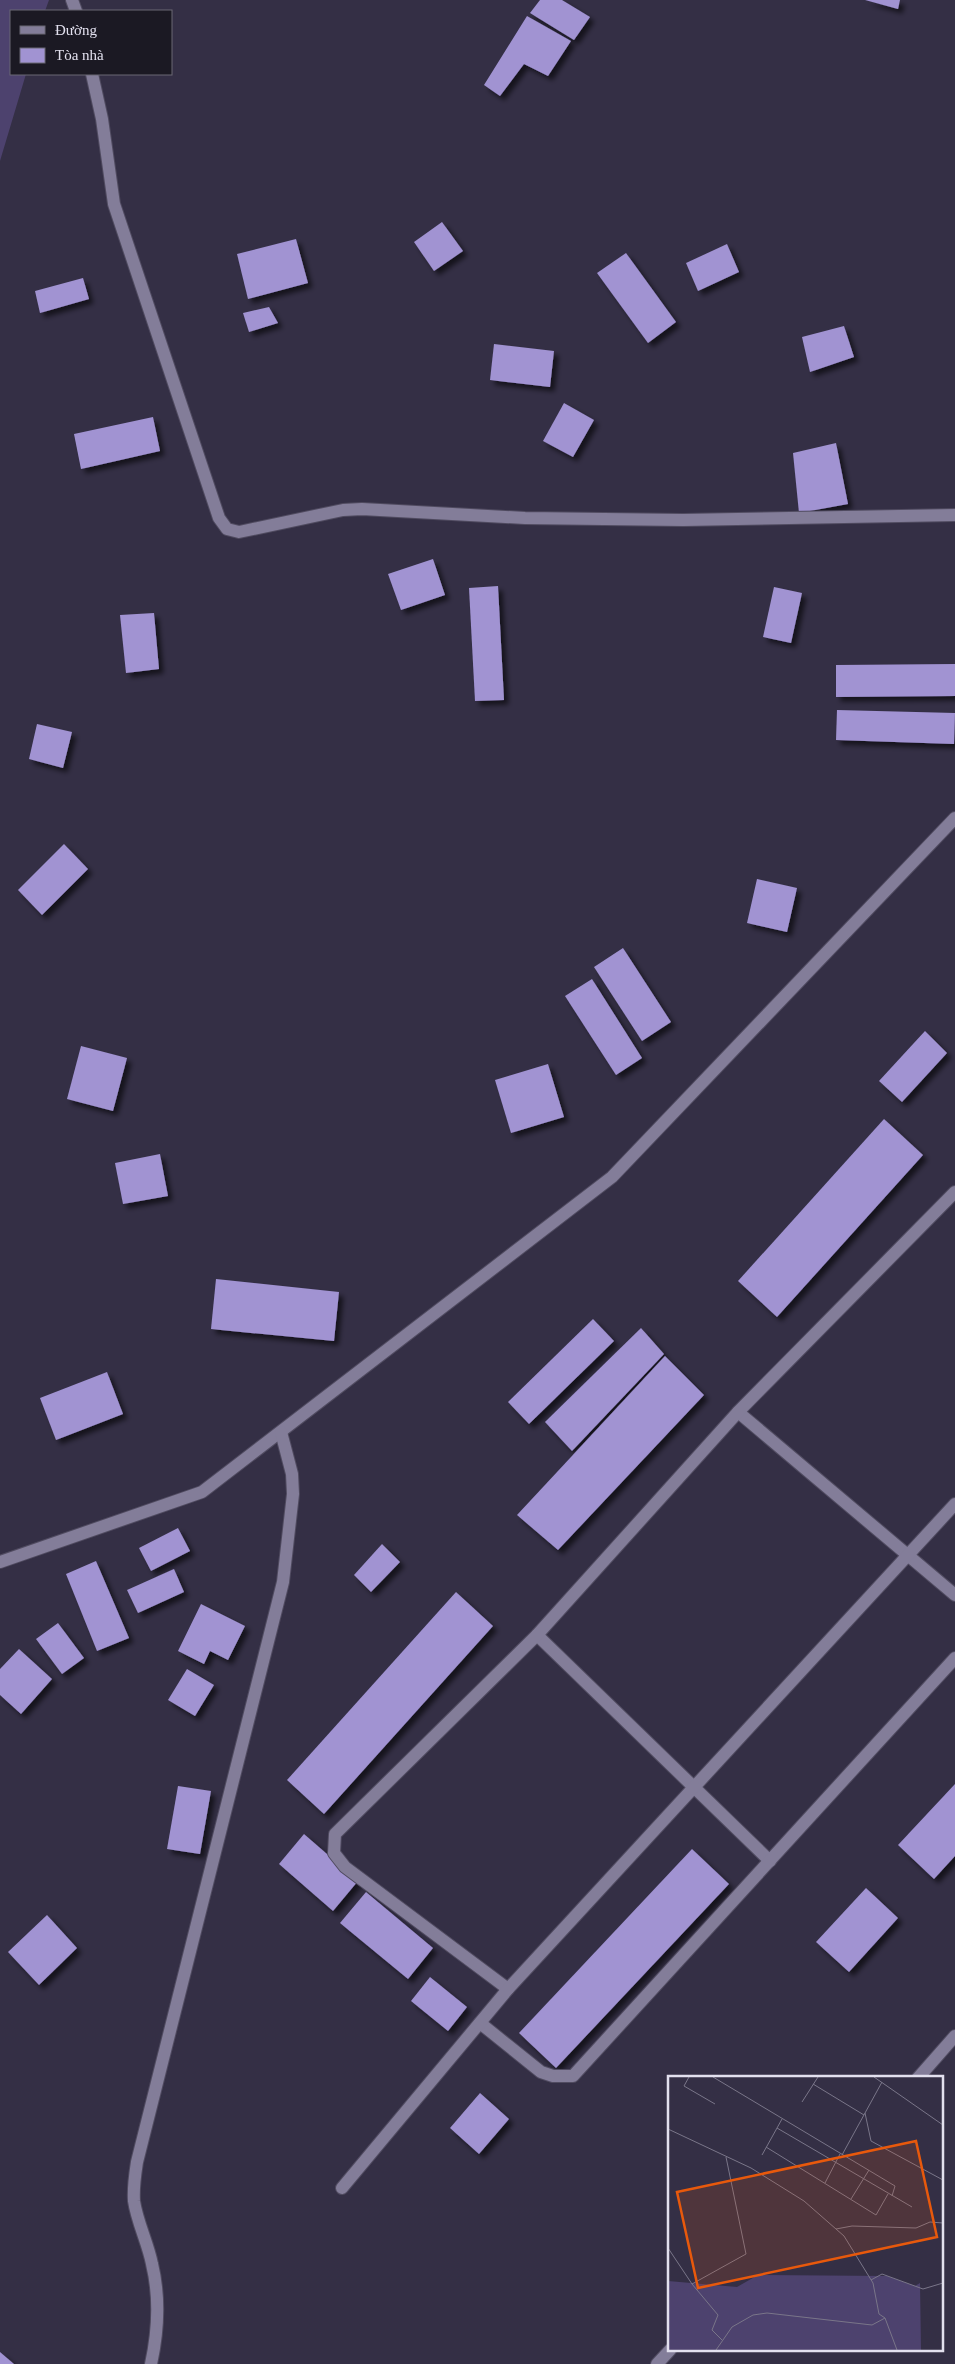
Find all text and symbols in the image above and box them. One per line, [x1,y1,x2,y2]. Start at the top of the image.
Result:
legend [10,10,172,75]
text: Đường [55,22,97,38]
text: Tòa nhà [55,47,104,63]
inset map [668,2076,942,2352]

